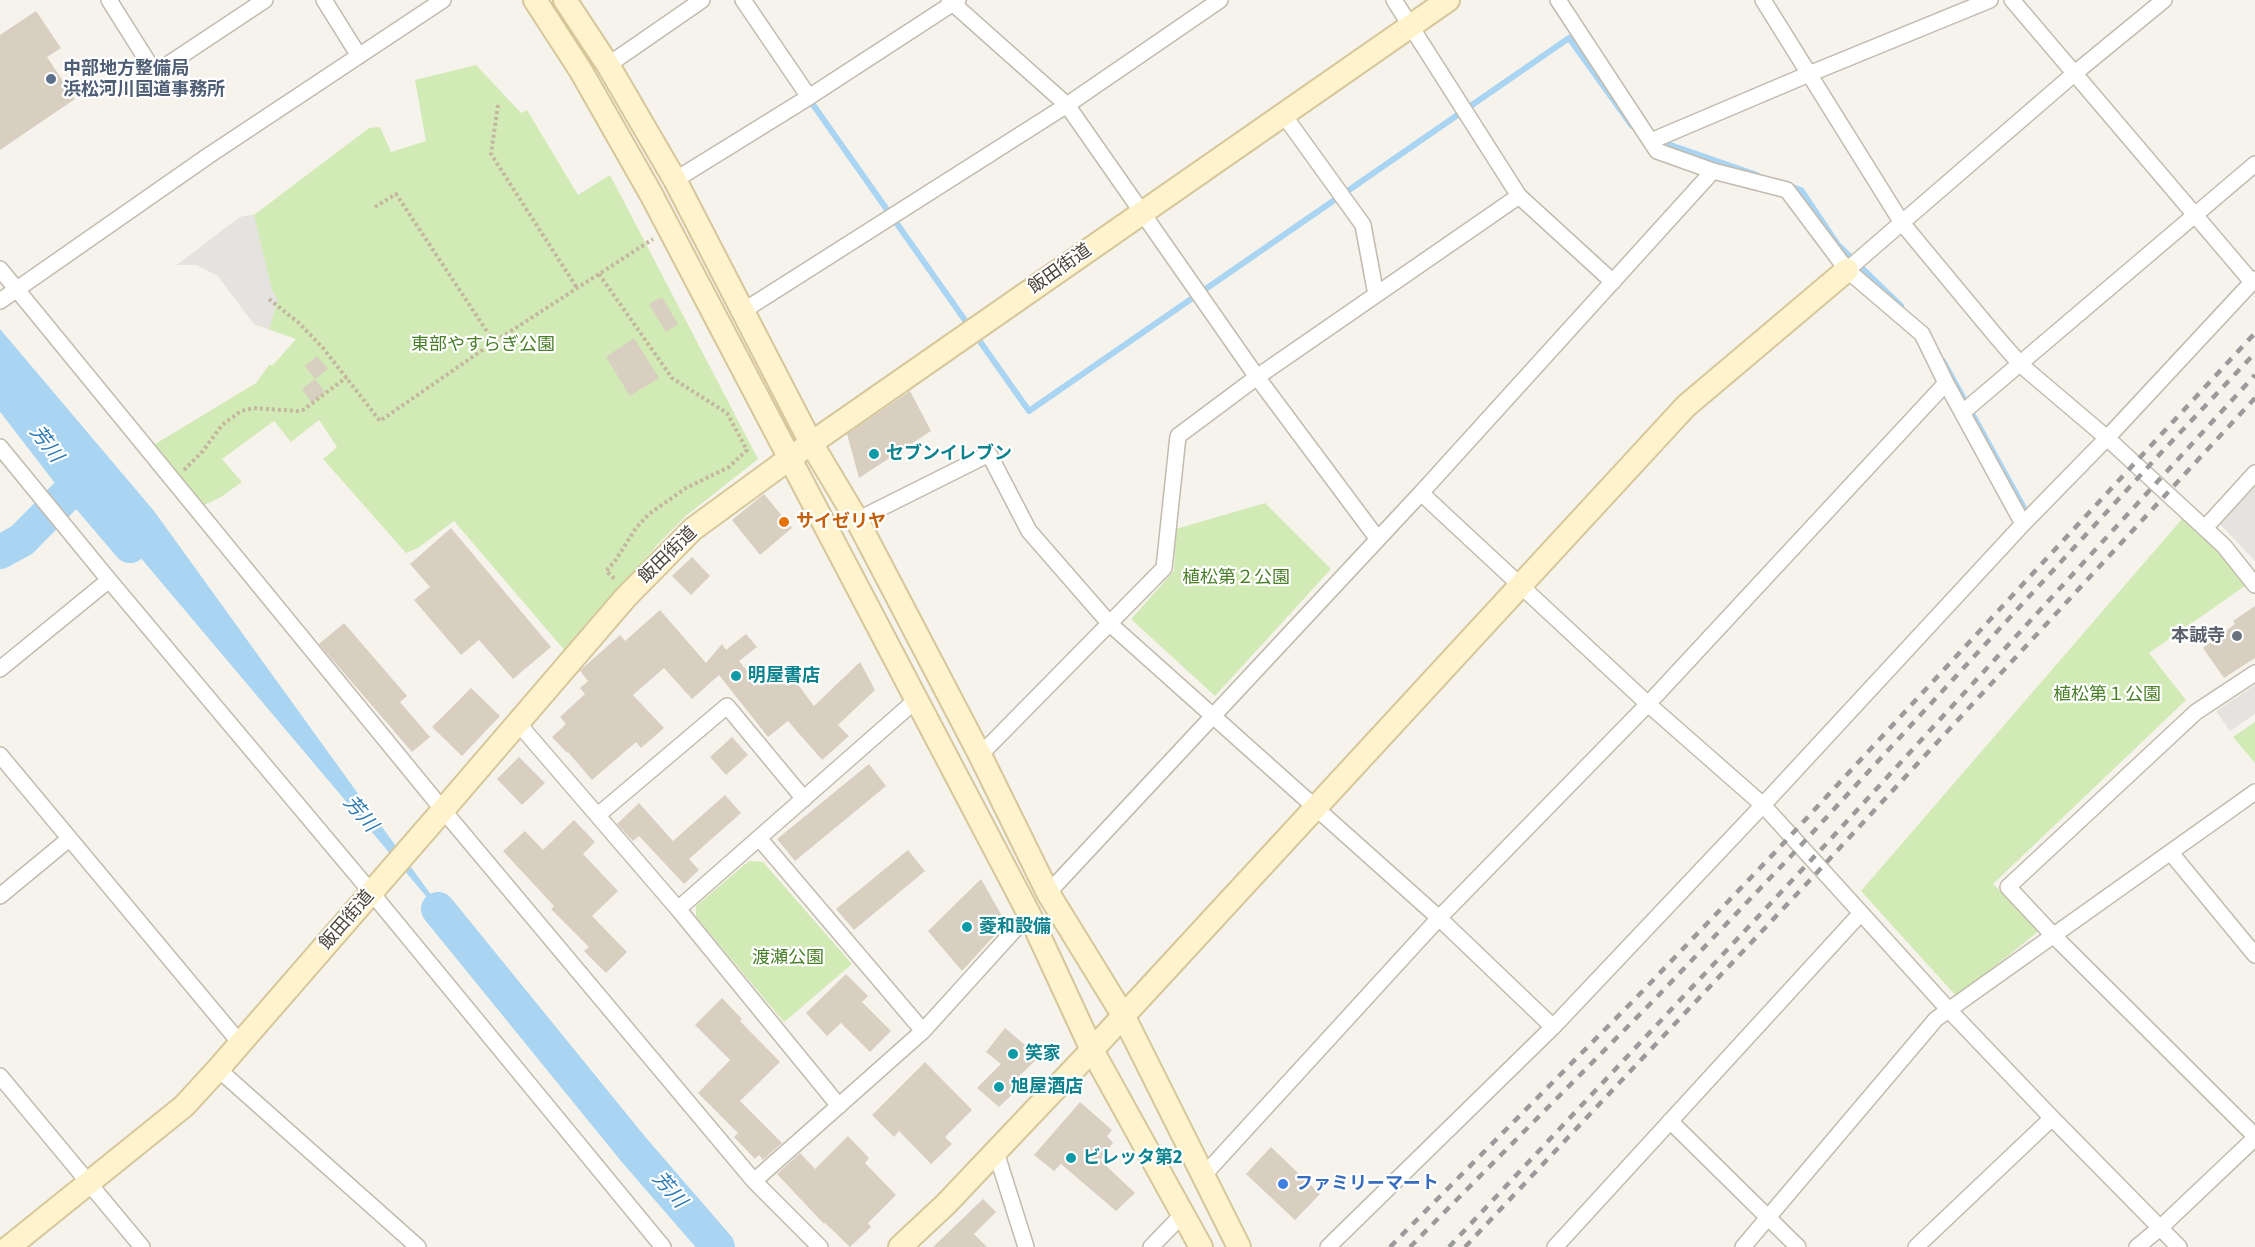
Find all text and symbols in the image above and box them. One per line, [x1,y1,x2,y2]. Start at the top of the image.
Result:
place label: 中部地方整備局 浜松河川国道事務所 [63,58,225,100]
marker: 中部地方整備局 浜松河川国道事務所 [44,72,58,86]
street label: 飯田街道 [1024,240,1096,298]
park label: 東部やすらぎ公園 [411,334,555,356]
water label: 芳川 [24,421,68,467]
place label: セブンイレブン [886,443,1012,465]
marker: セブンイレブン [867,447,881,461]
place label: サイゼリヤ [796,511,886,533]
marker: サイゼリヤ [777,515,791,529]
street label: 飯田街道 [635,522,701,588]
park label: 植松第２公園 [1182,567,1290,589]
place label: 本誠寺 [2171,625,2225,647]
marker: 本誠寺 [2230,629,2244,643]
place label: 明屋書店 [748,665,820,687]
marker: 明屋書店 [729,669,743,683]
park label: 植松第１公園 [2053,684,2161,706]
water label: 芳川 [338,791,382,837]
street label: 飯田街道 [315,886,379,954]
place label: 菱和設備 [979,916,1051,938]
marker: 菱和設備 [960,920,974,934]
park label: 渡瀬公園 [752,947,824,969]
place label: 笑家 [1025,1043,1061,1065]
marker: 笑家 [1006,1047,1020,1061]
place label: 旭屋酒店 [1011,1076,1083,1098]
marker: 旭屋酒店 [992,1080,1006,1094]
place label: ビレッタ第2 [1083,1147,1182,1169]
marker: ビレッタ第2 [1064,1151,1078,1165]
water label: 芳川 [647,1167,691,1213]
place label: ファミリーマート [1295,1173,1439,1195]
marker: ファミリーマート [1276,1177,1290,1191]

